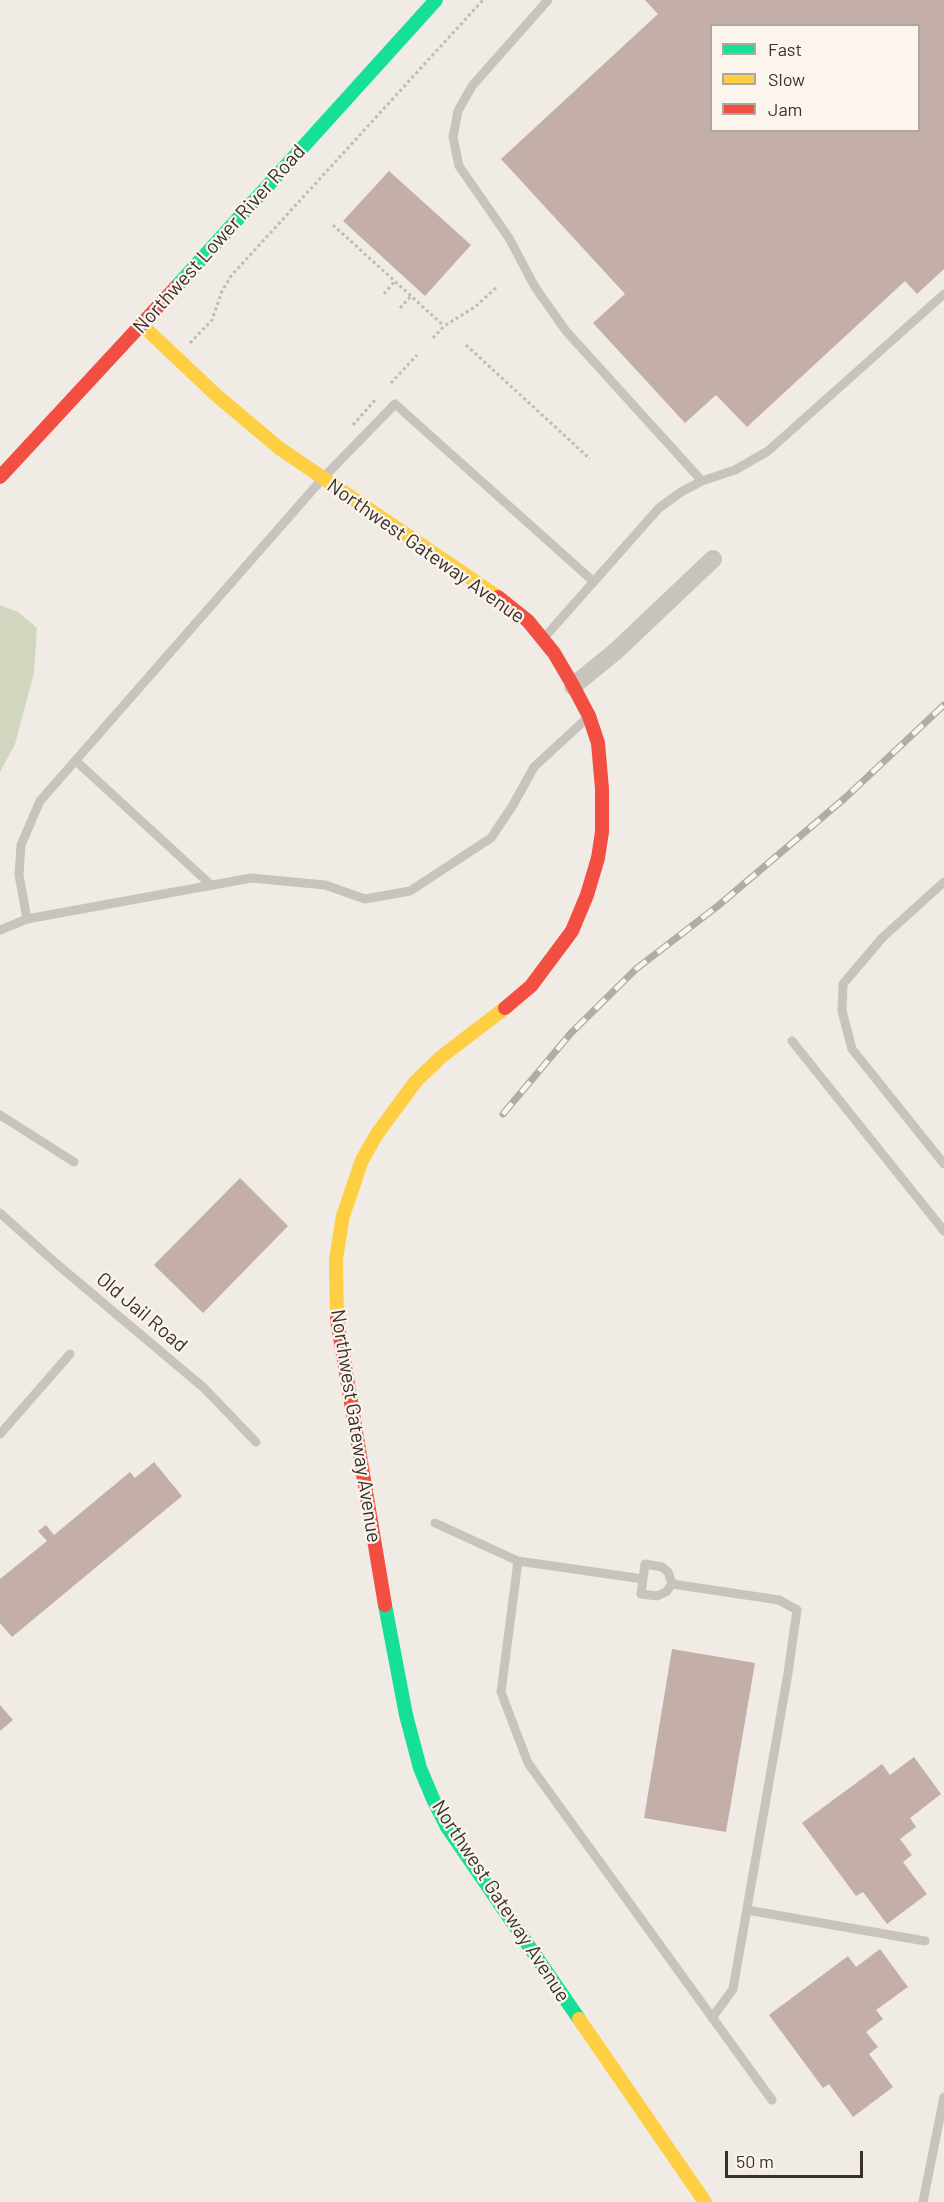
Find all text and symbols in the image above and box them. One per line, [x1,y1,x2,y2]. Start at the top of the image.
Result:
legend [710,24,920,132]
text: Fast [768,38,802,60]
text: Slow [768,68,805,90]
text: Jam [768,98,802,120]
street label: Northwest Lower River Road [128,140,310,338]
street label: Northwest Gateway Avenue [322,473,530,629]
street label: Old Jail Road [92,1267,192,1357]
street label: Northwest Gateway Avenue [326,1308,386,1544]
street label: Northwest Gateway Avenue [427,1795,575,2007]
scale bar [728,2139,866,2177]
text: 50 m [736,2150,774,2172]

